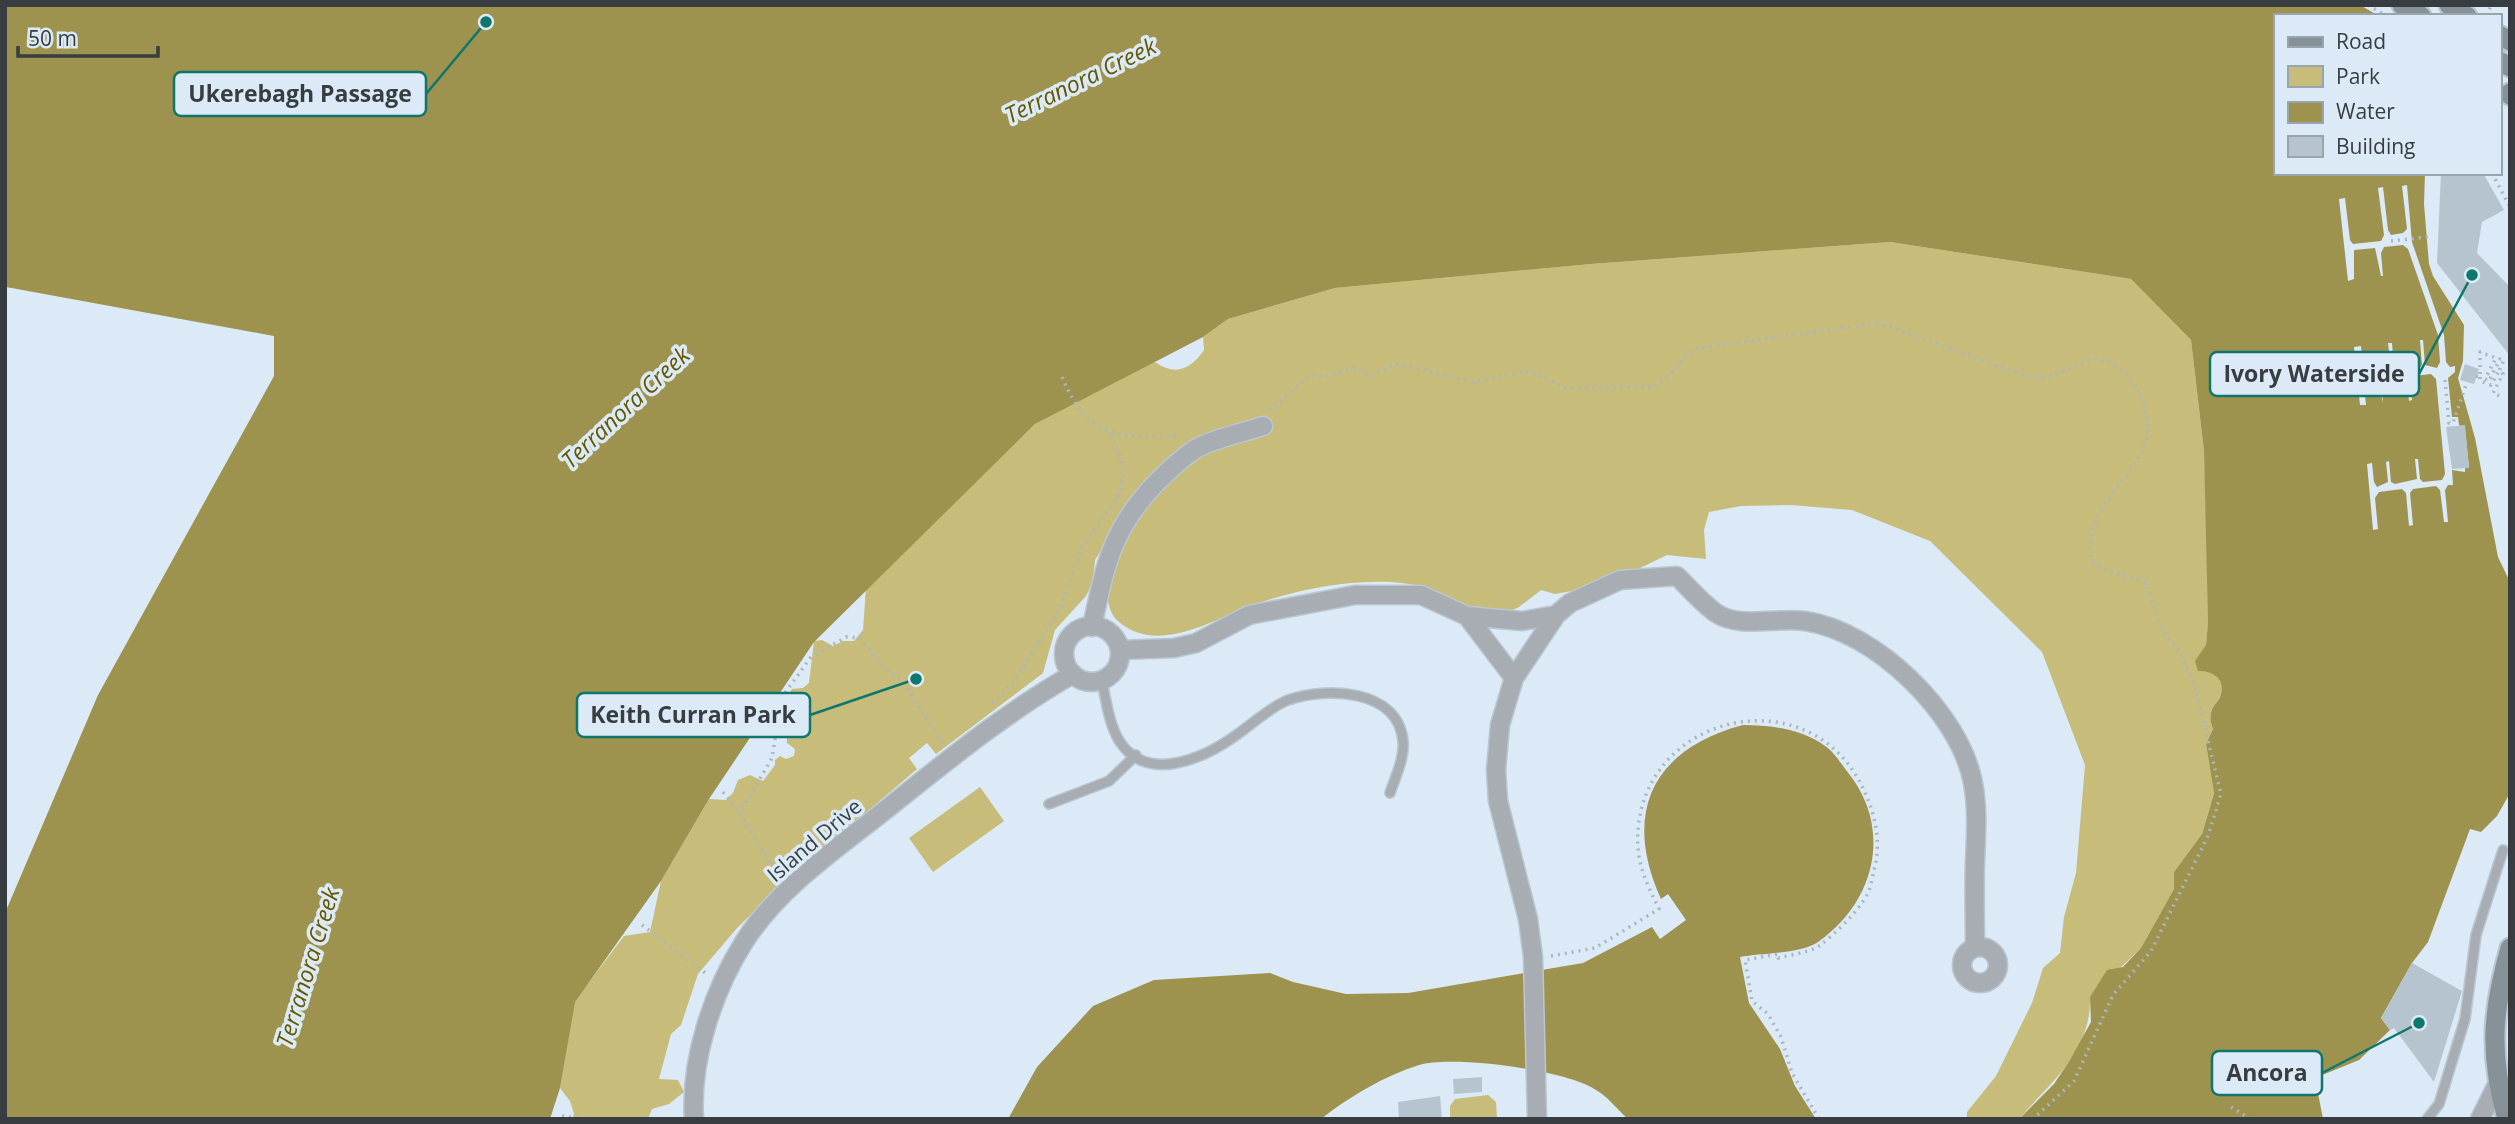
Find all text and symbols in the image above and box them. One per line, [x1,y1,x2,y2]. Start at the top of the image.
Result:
scale bar [18,14,158,58]
legend [2274,14,2501,175]
text: 50 m [28,24,77,52]
text: Road [2336,27,2386,55]
water label: Terranora Creek [999,29,1162,131]
text: Park [2336,62,2380,90]
callout: Ukerebagh Passage [174,72,426,116]
text: Ukerebagh Passage [188,77,412,109]
text: Water [2336,97,2395,125]
text: Building [2336,132,2415,160]
water label: Terranora Creek [554,338,697,475]
callout: Ivory Waterside [2210,352,2419,396]
text: Ivory Waterside [2223,357,2405,389]
callout: Keith Curran Park [577,693,810,737]
text: Keith Curran Park [590,698,797,730]
street label: Island Drive [761,792,867,888]
water label: Terranora Creek [268,883,347,1051]
callout: Ancora [2212,1051,2322,1095]
text: Ancora [2226,1056,2308,1088]

